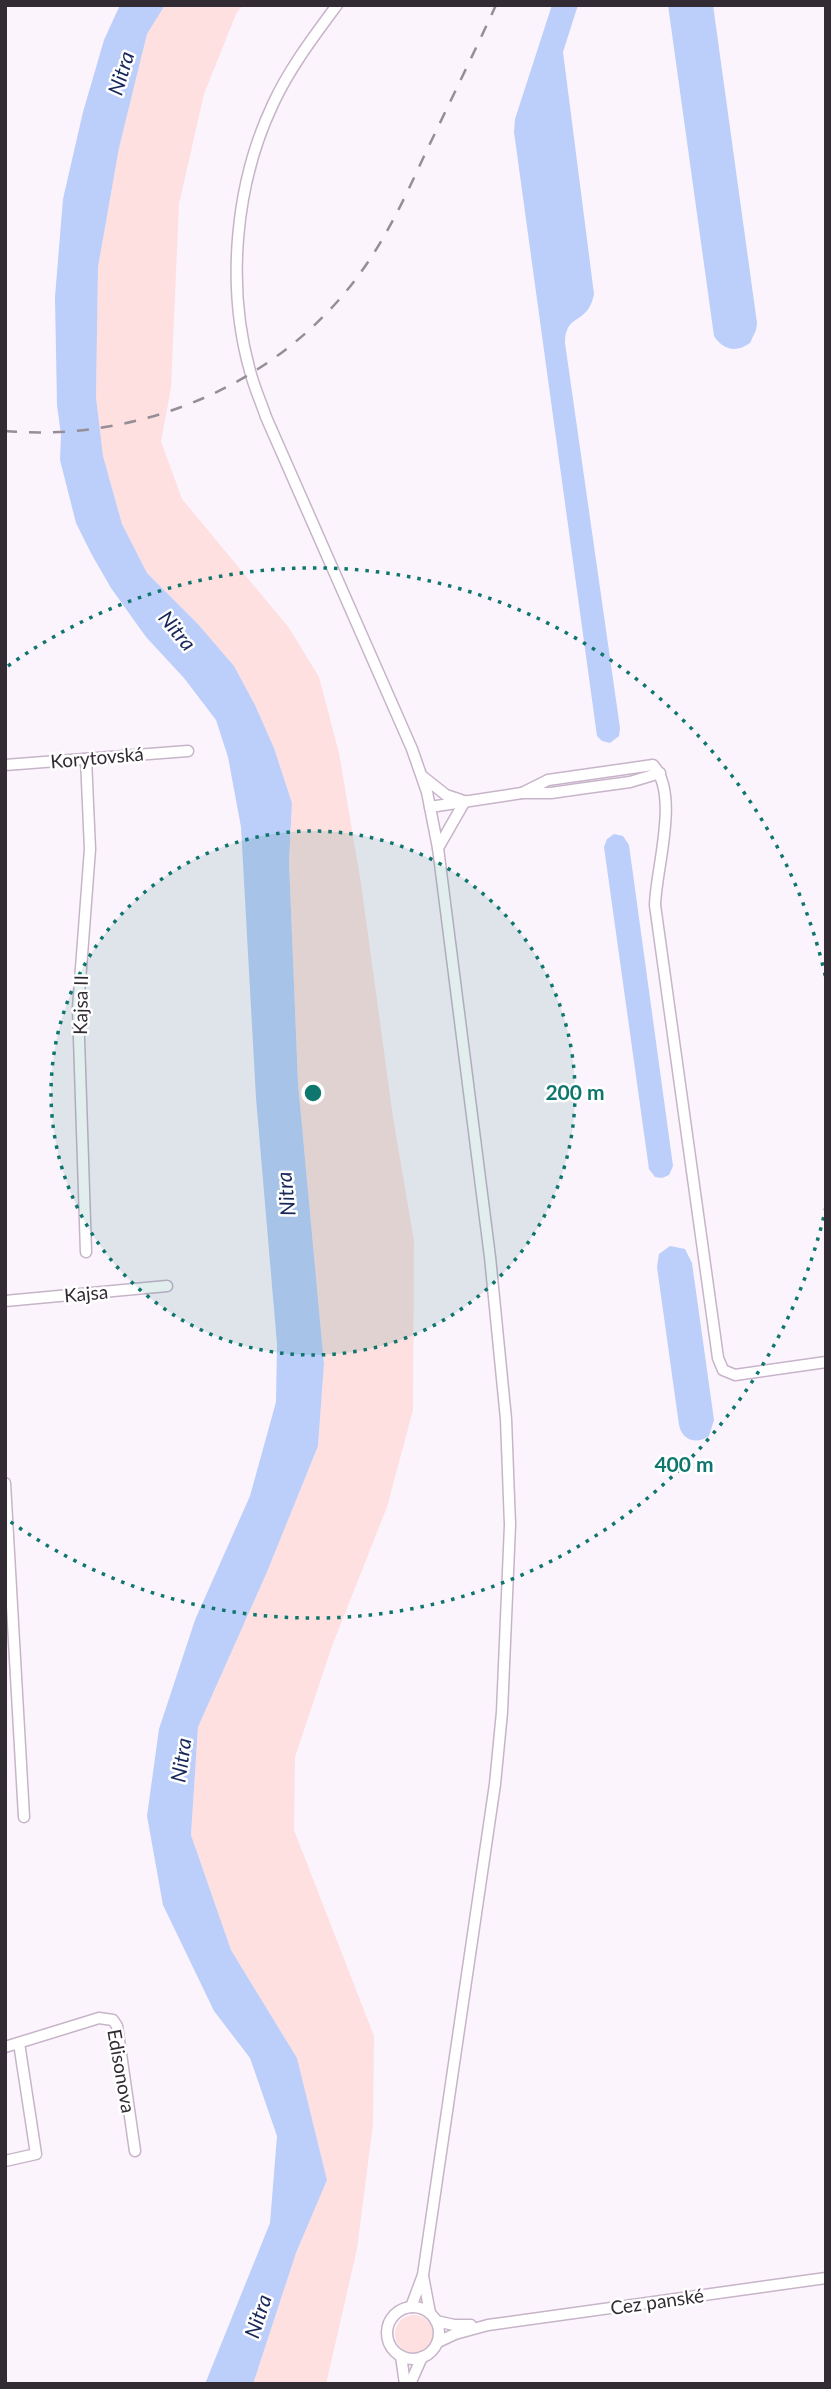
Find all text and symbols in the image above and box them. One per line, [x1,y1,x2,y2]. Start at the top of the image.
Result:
water label: Nitra [102,48,138,98]
water label: Nitra [154,605,202,655]
street label: Korytovská [49,741,145,773]
street label: Kajsa II [68,975,92,1035]
text: 200 m [545,1079,605,1104]
centre of rings [301,1081,325,1105]
water label: Nitra [270,1171,300,1217]
street label: Kajsa [63,1280,109,1306]
text: 400 m [654,1451,714,1476]
water label: Nitra [165,1736,195,1784]
street label: Edisonova [103,2027,141,2115]
street label: Cez panské [609,2283,705,2319]
water label: Nitra [238,2291,276,2341]

